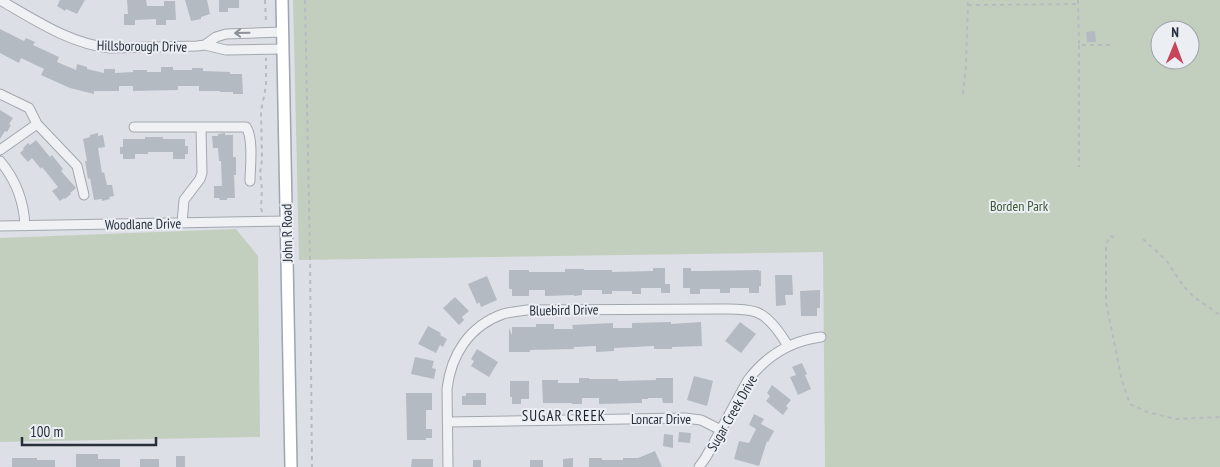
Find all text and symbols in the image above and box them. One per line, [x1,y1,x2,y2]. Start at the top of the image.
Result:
north arrow [1150,20,1200,70]
text: N [1171,23,1179,41]
one-way arrow [235,29,251,38]
street label: Hillsborough Drive [97,36,188,56]
park label: Borden Park [990,197,1049,215]
street label: John R Road [277,204,297,263]
street label: Woodlane Drive [105,214,181,234]
street label: Bluebird Drive [529,300,599,320]
street label: Sugar Creek Drive [703,371,761,455]
district label: SUGAR CREEK [522,406,606,425]
street label: Loncar Drive [631,410,691,428]
scale bar [22,414,156,446]
text: 100 m [30,422,63,441]

